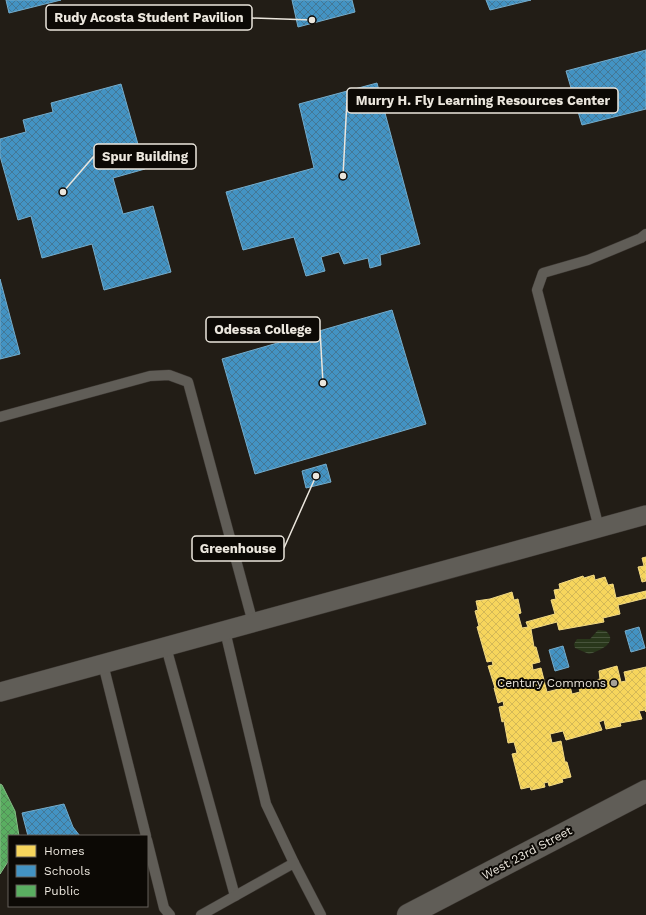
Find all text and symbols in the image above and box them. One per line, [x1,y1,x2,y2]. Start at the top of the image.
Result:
callout: Rudy Acosta Student Pavilion [46,5,252,30]
text: Rudy Acosta Student Pavilion [54,10,244,25]
callout: Murry H. Fly Learning Resources Center [347,88,618,113]
text: Murry H. Fly Learning Resources Center [356,93,611,108]
callout: Spur Building [94,144,196,169]
text: Spur Building [102,149,189,164]
callout: Odessa College [206,317,320,342]
text: Odessa College [214,322,312,337]
callout: Greenhouse [192,536,284,561]
text: Greenhouse [200,541,277,556]
place label: Century Commons [497,676,606,690]
marker: Century Commons [609,678,619,688]
street label: West 23rd Street [480,823,574,883]
legend [8,835,148,907]
text: Homes [44,844,85,858]
text: Schools [44,864,90,878]
text: Public [44,884,80,898]

